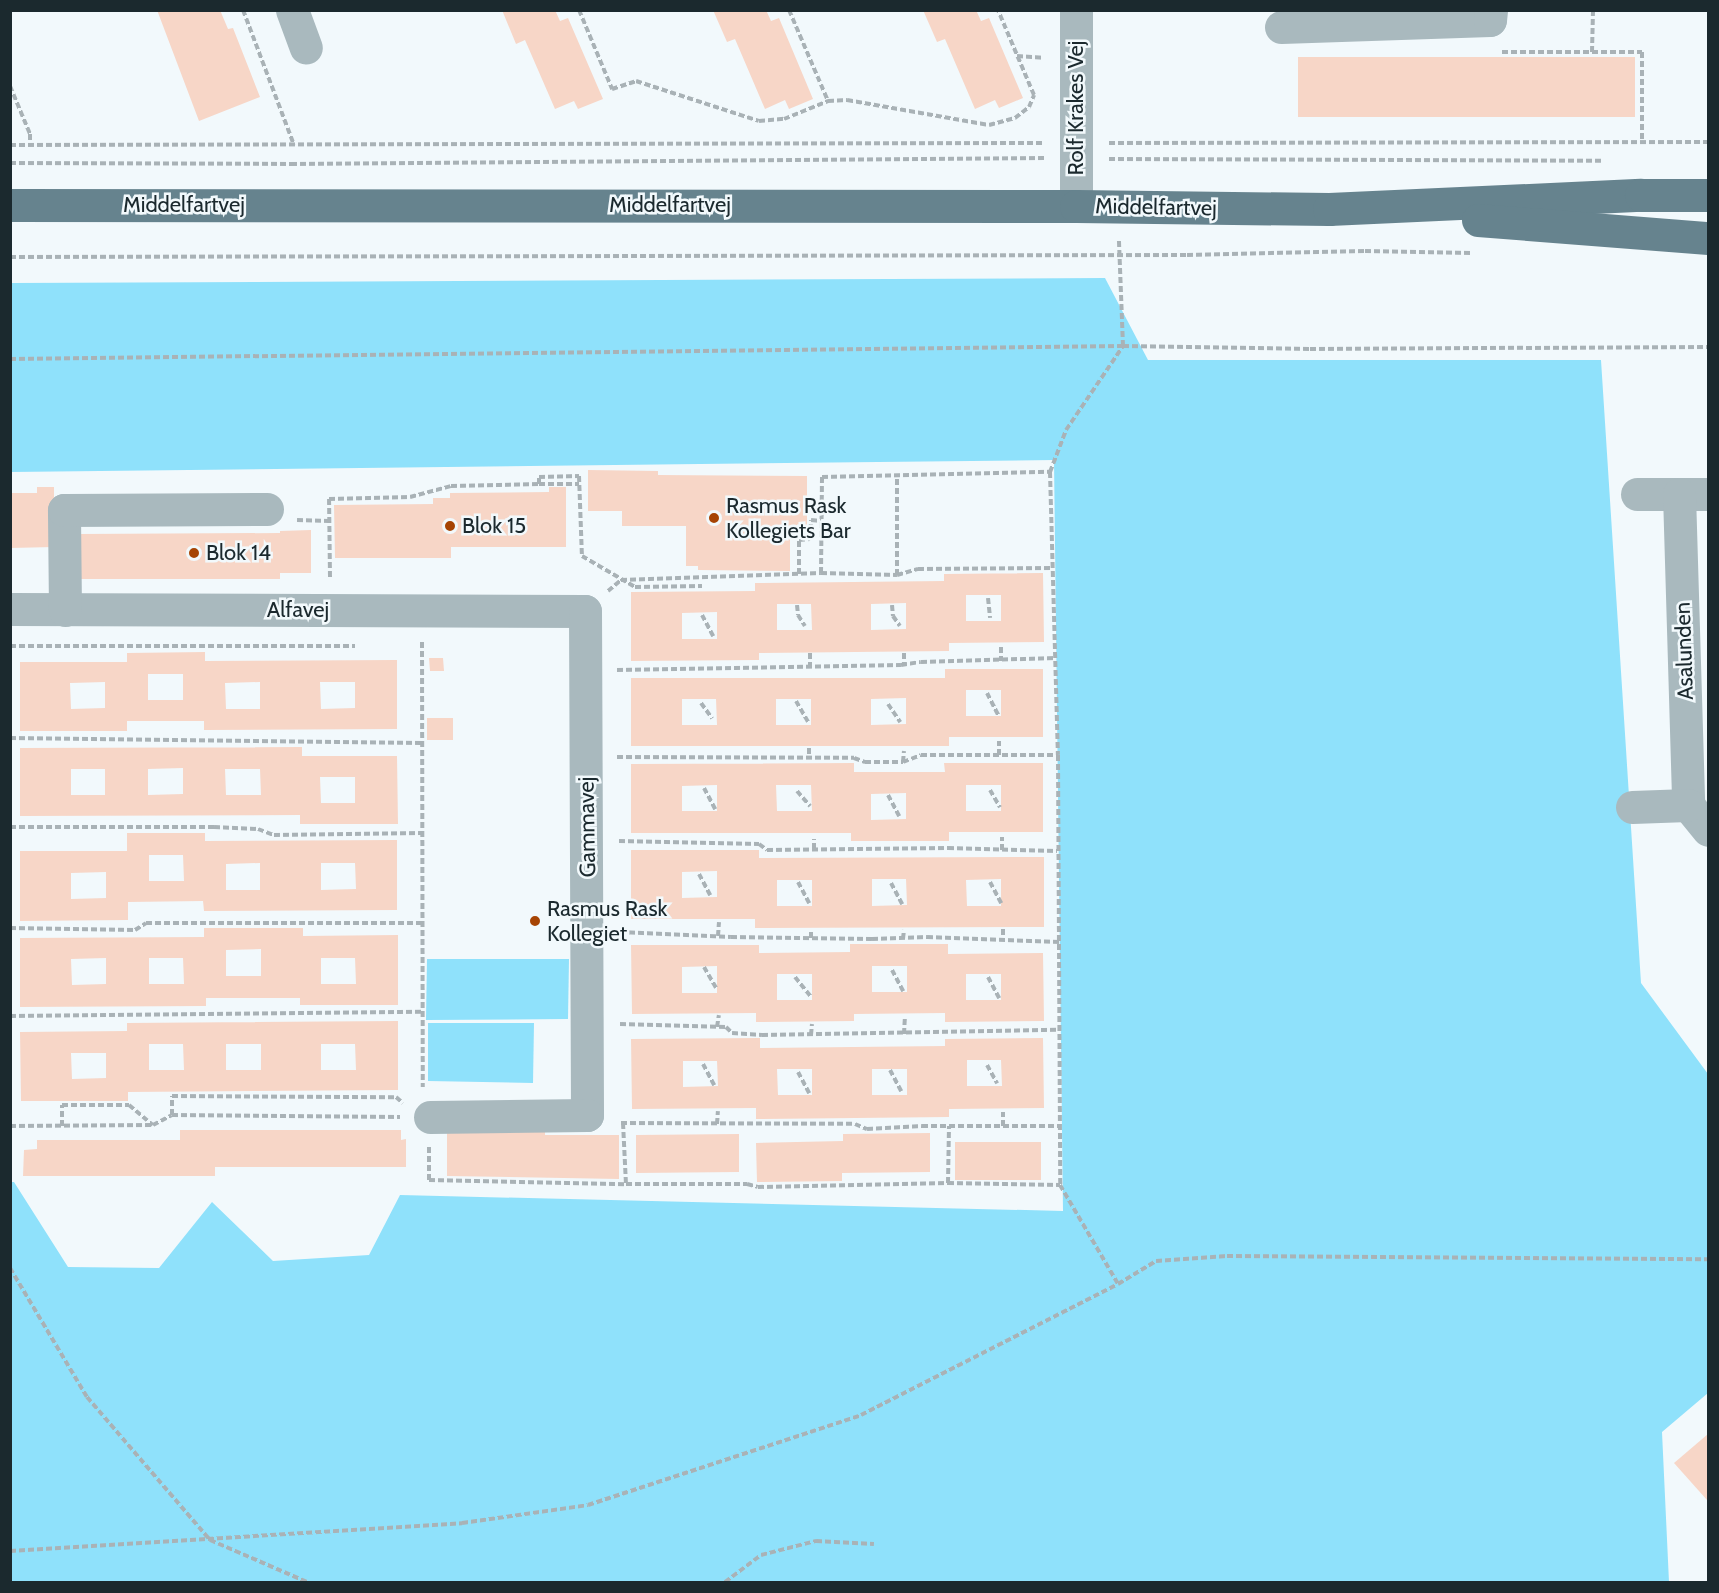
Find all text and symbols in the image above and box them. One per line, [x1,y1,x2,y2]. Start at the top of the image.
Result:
street label: Rolf Krakes Vej [1063,41,1089,175]
street label: Middelfartvej [123,192,245,218]
street label: Middelfartvej [609,192,731,218]
street label: Middelfartvej [1095,193,1217,221]
place label: Rasmus Rask Kollegiets Bar [726,492,851,544]
marker: Rasmus Rask Kollegiets Bar [707,511,721,525]
place label: Blok 15 [462,513,526,539]
marker: Blok 15 [443,519,457,533]
place label: Blok 14 [206,540,271,566]
marker: Blok 14 [187,546,201,560]
street label: Alfavej [267,597,329,623]
street label: Asalunden [1669,602,1699,700]
street label: Gammavej [573,776,601,878]
place label: Rasmus Rask Kollegiet [547,895,667,946]
marker: Rasmus Rask Kollegiet [528,914,542,928]

